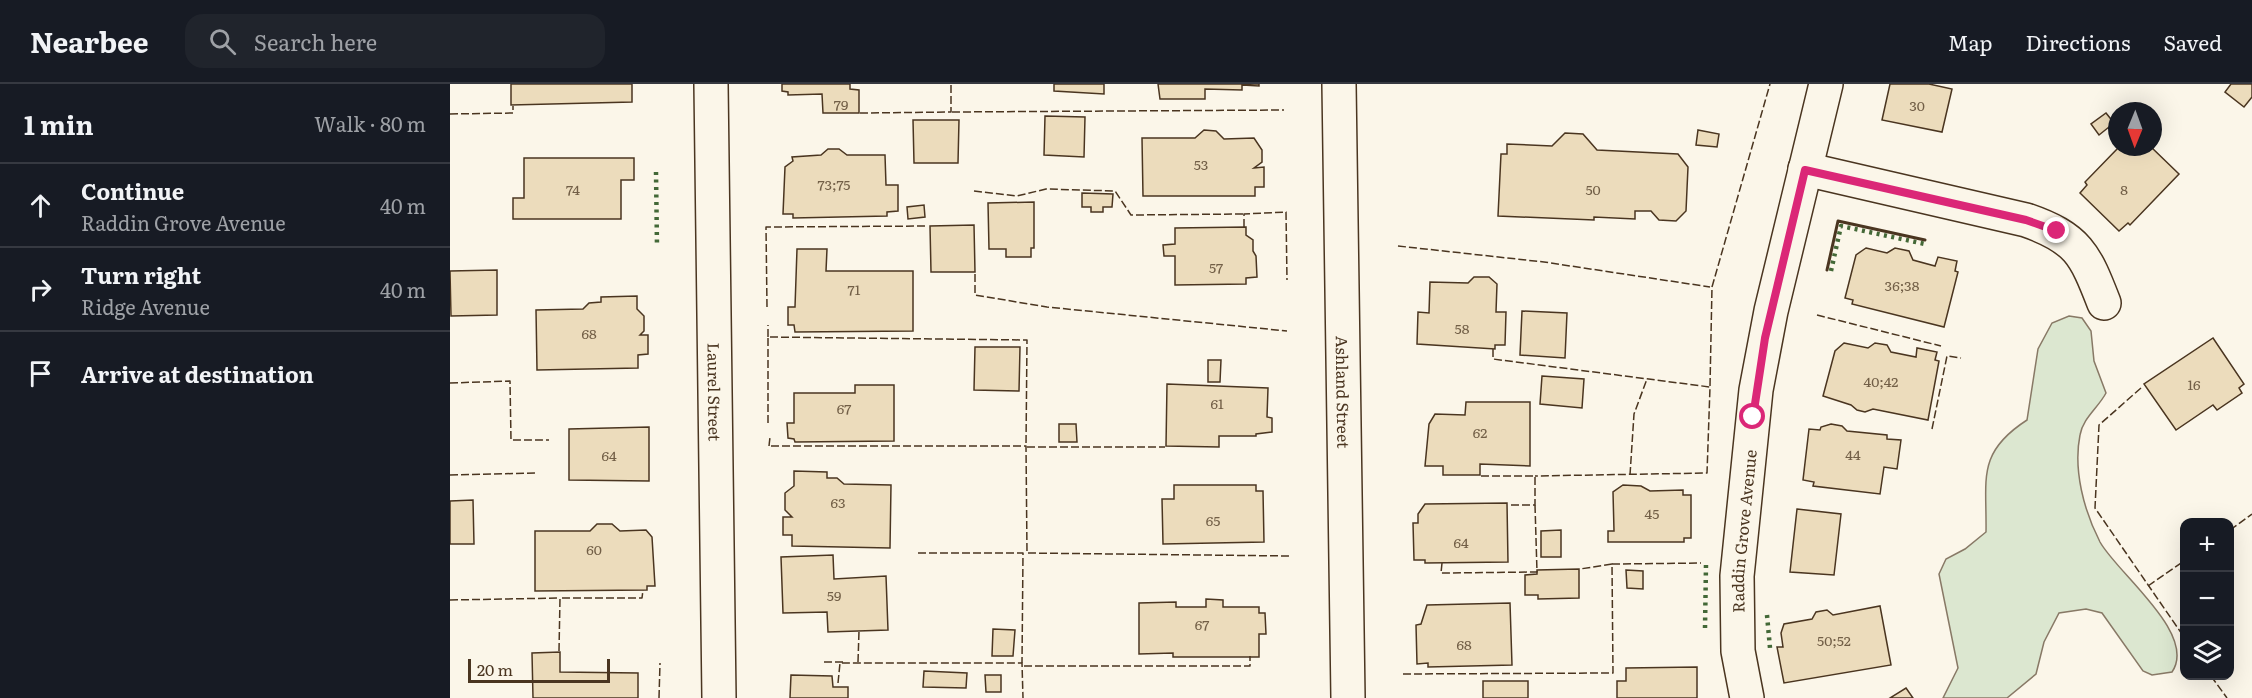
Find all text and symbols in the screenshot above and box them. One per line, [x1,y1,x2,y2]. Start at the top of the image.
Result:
search box [185,14,605,68]
text: Nearbee [30,20,149,62]
icon: search [206,25,239,58]
text: Search here [254,25,377,58]
text: Map [1948,26,1993,57]
text: Directions [2026,26,2131,57]
text: Saved [2164,26,2222,57]
house number: 79 [834,94,848,114]
house number: 30 [1909,95,1925,115]
north arrow [2108,102,2162,156]
text: 1 min [24,104,93,143]
text: Walk · 80 m [314,108,426,138]
house number: 53 [1194,154,1208,174]
text: Continue [81,174,184,207]
house number: 73;75 [818,174,850,194]
house number: 74 [566,179,580,199]
house number: 50 [1585,179,1601,199]
house number: 8 [2120,179,2128,199]
icon: ahead [24,189,57,222]
text: 40 m [380,190,426,220]
text: Raddin Grove Avenue [81,207,286,237]
route end [2043,217,2069,243]
house number: 57 [1209,257,1223,277]
text: Turn right [81,258,201,291]
icon: right [24,273,57,306]
text: 40 m [380,274,426,304]
house number: 36;38 [1885,275,1920,295]
house number: 71 [848,279,861,299]
text: Ridge Avenue [81,291,210,321]
house number: 58 [1455,318,1470,338]
house number: 68 [581,323,597,343]
street label: Ashland Street [1331,335,1356,449]
street label: Laurel Street [702,343,728,442]
icon: arrive [24,357,57,390]
text: Arrive at destination [81,357,314,390]
house number: 40;42 [1864,371,1898,391]
house number: 16 [2187,374,2201,394]
house number: 61 [1210,393,1224,413]
house number: 67 [837,398,851,418]
route start [1739,403,1765,429]
house number: 62 [1473,422,1487,442]
house number: 44 [1845,444,1861,464]
house number: 64 [601,445,617,465]
street label: Raddin Grove Avenue [1725,448,1762,613]
house number: 63 [830,492,846,512]
house number: 45 [1645,503,1659,523]
house number: 65 [1206,510,1220,530]
map controls [2180,518,2234,680]
button: + [2180,518,2234,572]
house number: 64 [1453,532,1469,552]
house number: 60 [586,539,602,559]
button: − [2180,572,2234,626]
house number: 59 [827,585,841,605]
house number: 67 [1195,614,1209,634]
button: layers [2180,626,2234,680]
house number: 50;52 [1817,630,1851,650]
house number: 68 [1456,634,1472,654]
scale bar [468,656,610,684]
text: 20 m [477,657,513,681]

